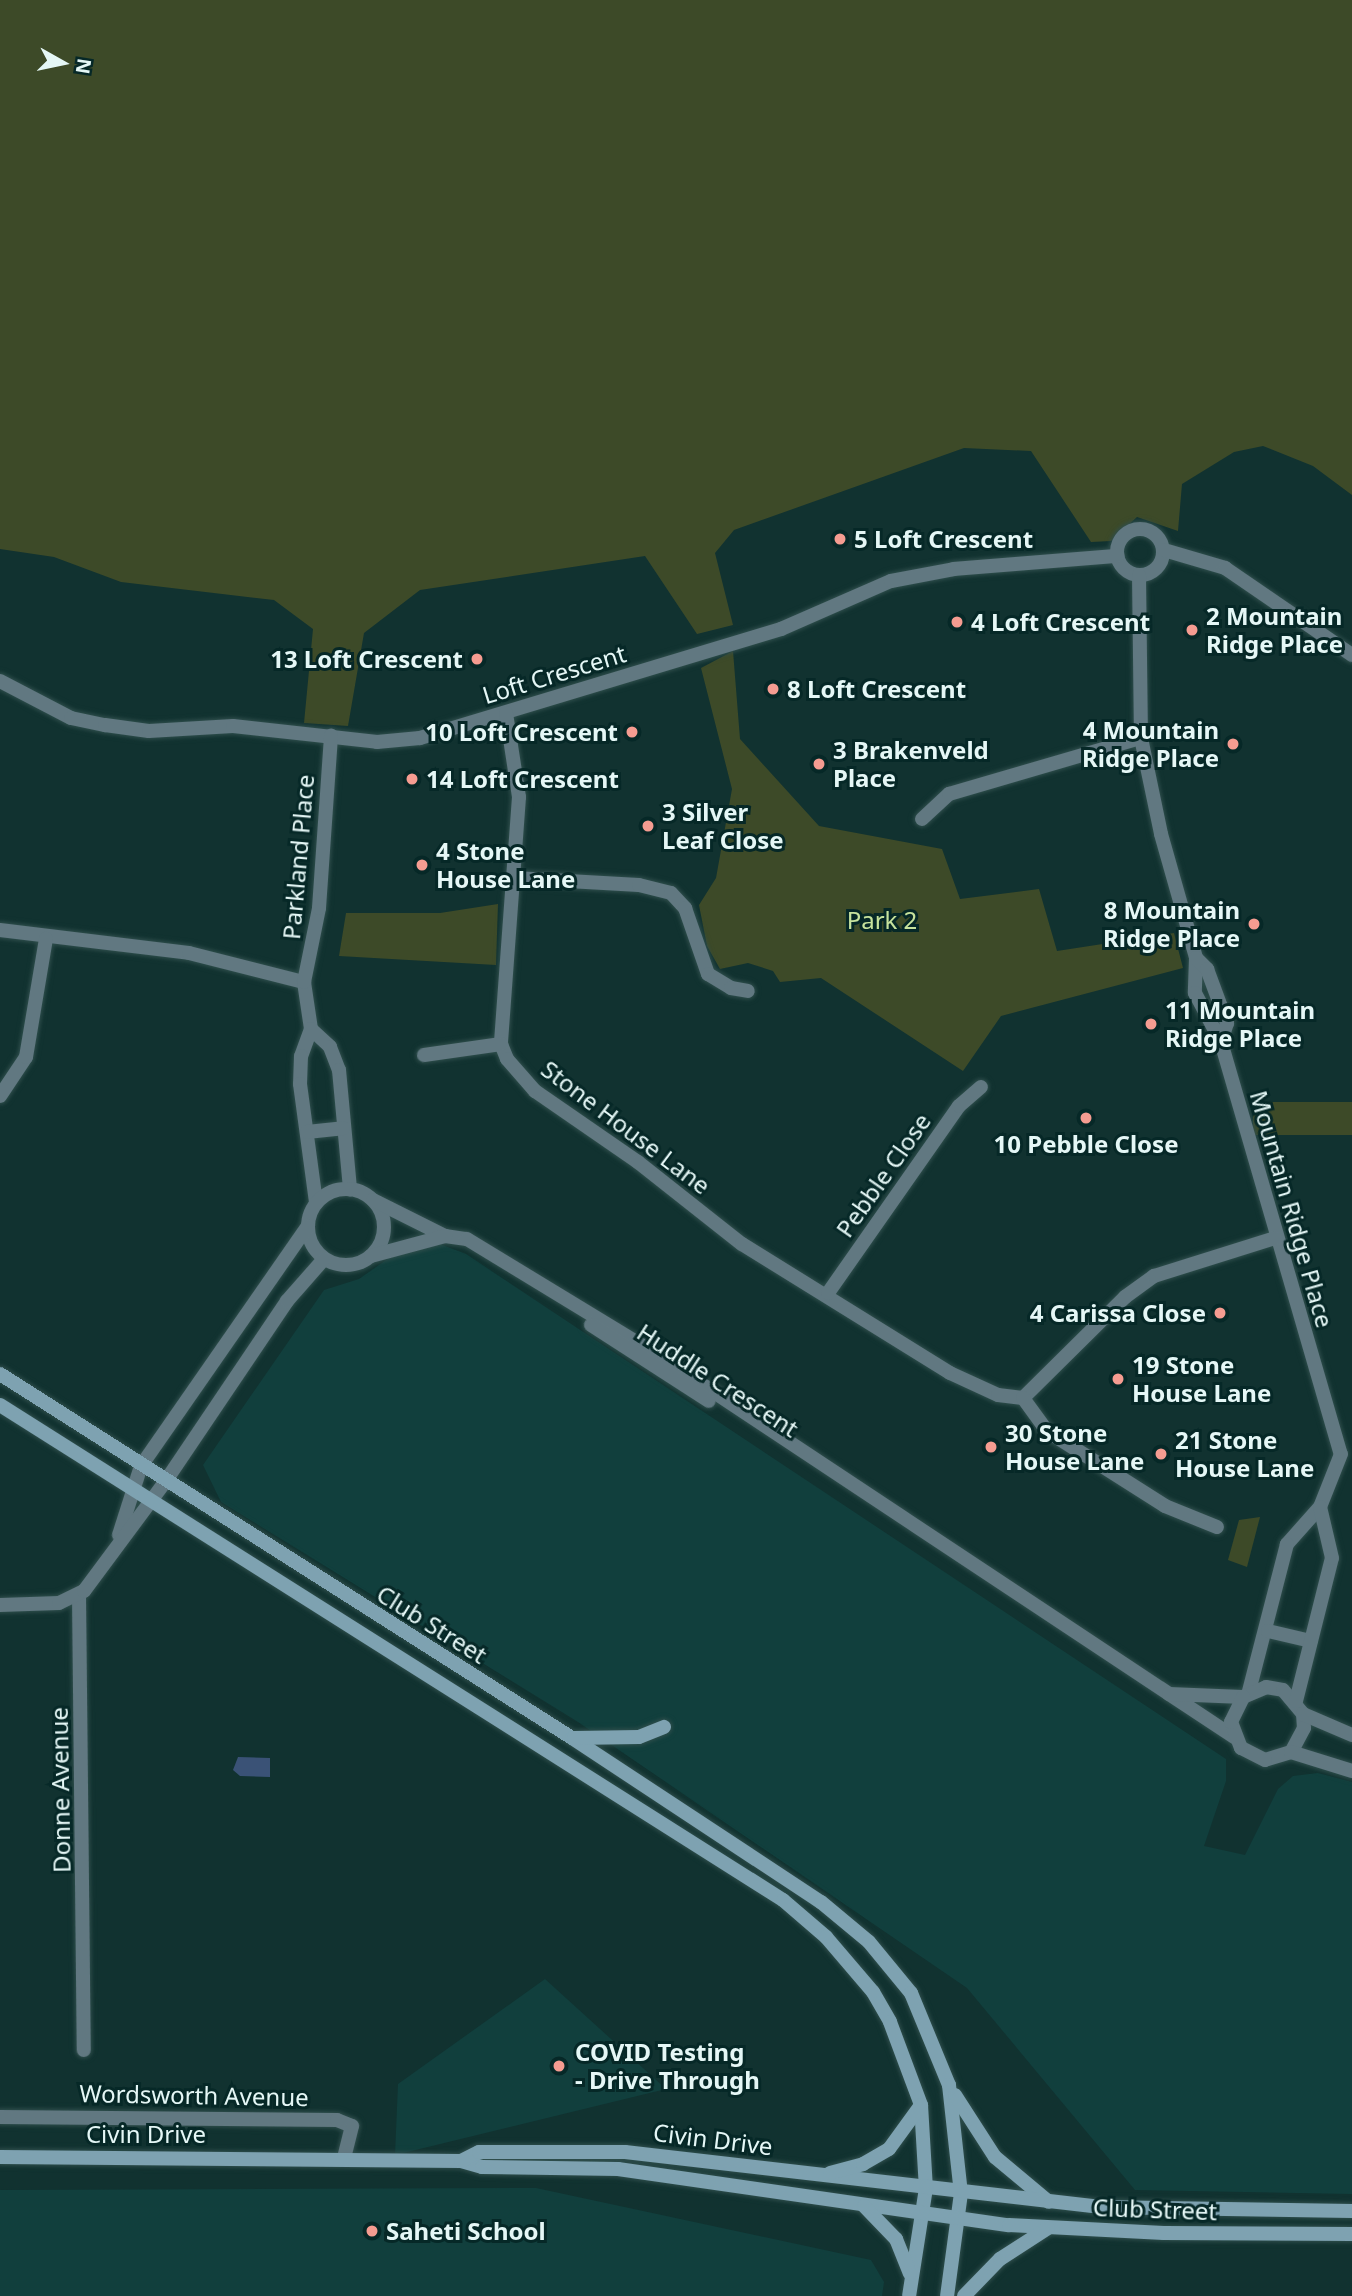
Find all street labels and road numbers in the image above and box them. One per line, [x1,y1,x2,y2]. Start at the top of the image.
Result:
street label: Loft Crescent [479,639,629,709]
street label: Parkland Place [276,773,320,941]
street label: Stone House Lane [536,1054,716,1200]
street label: Mountain Ridge Place [1244,1087,1340,1331]
street label: Pebble Close [830,1108,936,1242]
street label: Huddle Crescent [632,1317,804,1443]
street label: Club Street [372,1579,492,1669]
street label: Donne Avenue [44,1707,76,1873]
street label: Wordsworth Avenue [79,2079,309,2111]
street label: Civin Drive [652,2117,774,2161]
street label: Civin Drive [86,2120,206,2148]
street label: Club Street [1092,2192,1218,2226]

